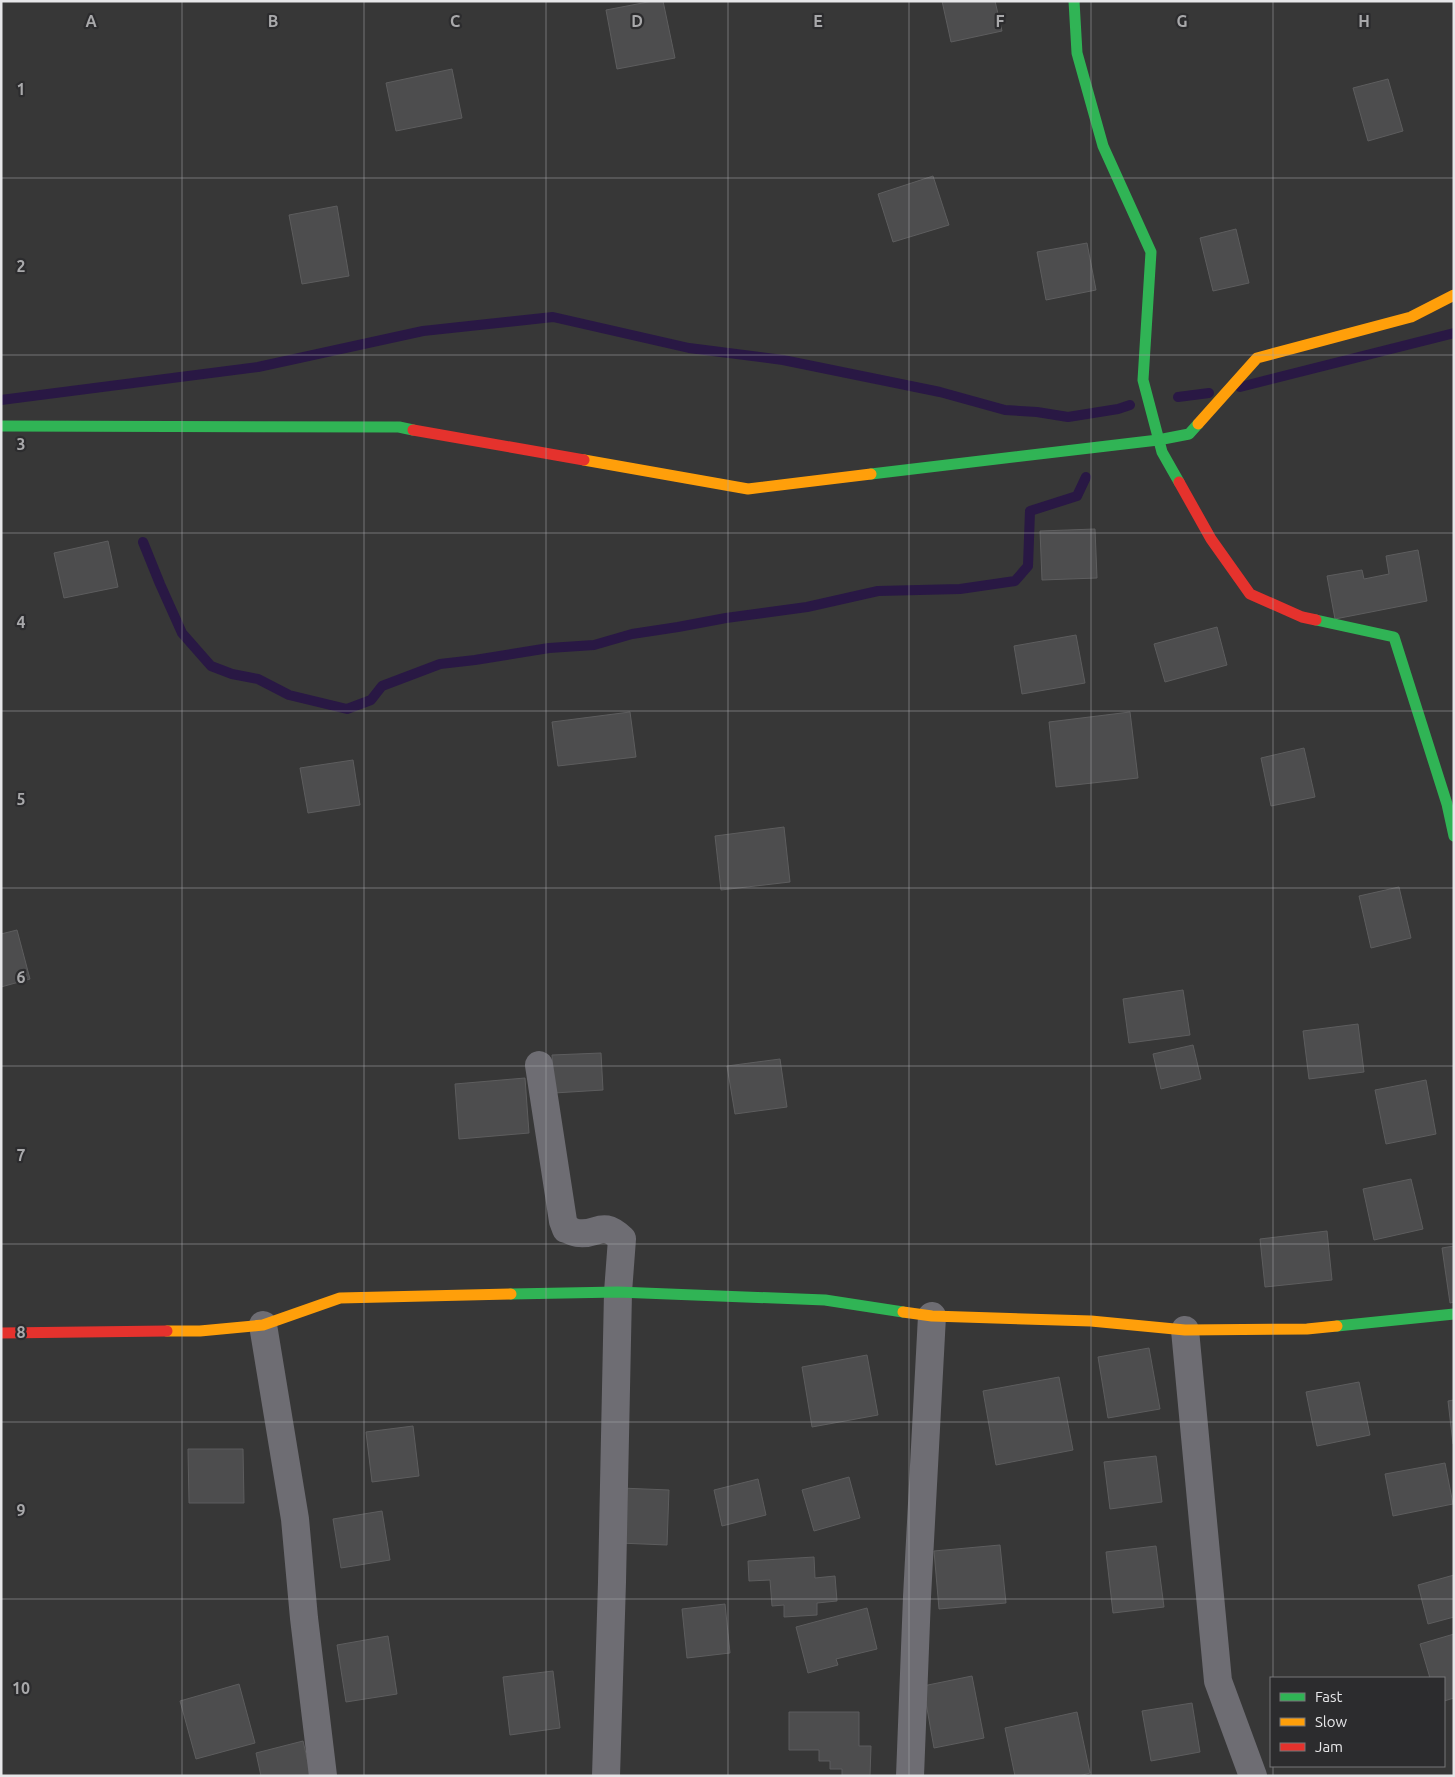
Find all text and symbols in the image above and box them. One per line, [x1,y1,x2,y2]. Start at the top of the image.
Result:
text: A [85,12,97,30]
text: B [268,12,278,30]
text: C [450,12,460,30]
text: D [631,12,643,30]
text: E [813,12,823,30]
text: F [996,12,1005,30]
text: G [1176,12,1188,30]
text: H [1358,12,1370,30]
text: 1 [16,80,26,98]
text: 2 [16,257,26,275]
text: 3 [16,435,26,453]
text: 4 [16,613,26,631]
text: 5 [16,790,26,808]
text: 6 [16,968,26,986]
text: 7 [16,1146,26,1164]
text: 8 [16,1323,26,1341]
text: 9 [16,1501,26,1519]
legend [1270,1677,1445,1767]
text: 10 [12,1679,30,1697]
text: Fast [1315,1688,1343,1705]
text: Slow [1315,1713,1348,1730]
text: Jam [1315,1738,1343,1755]

